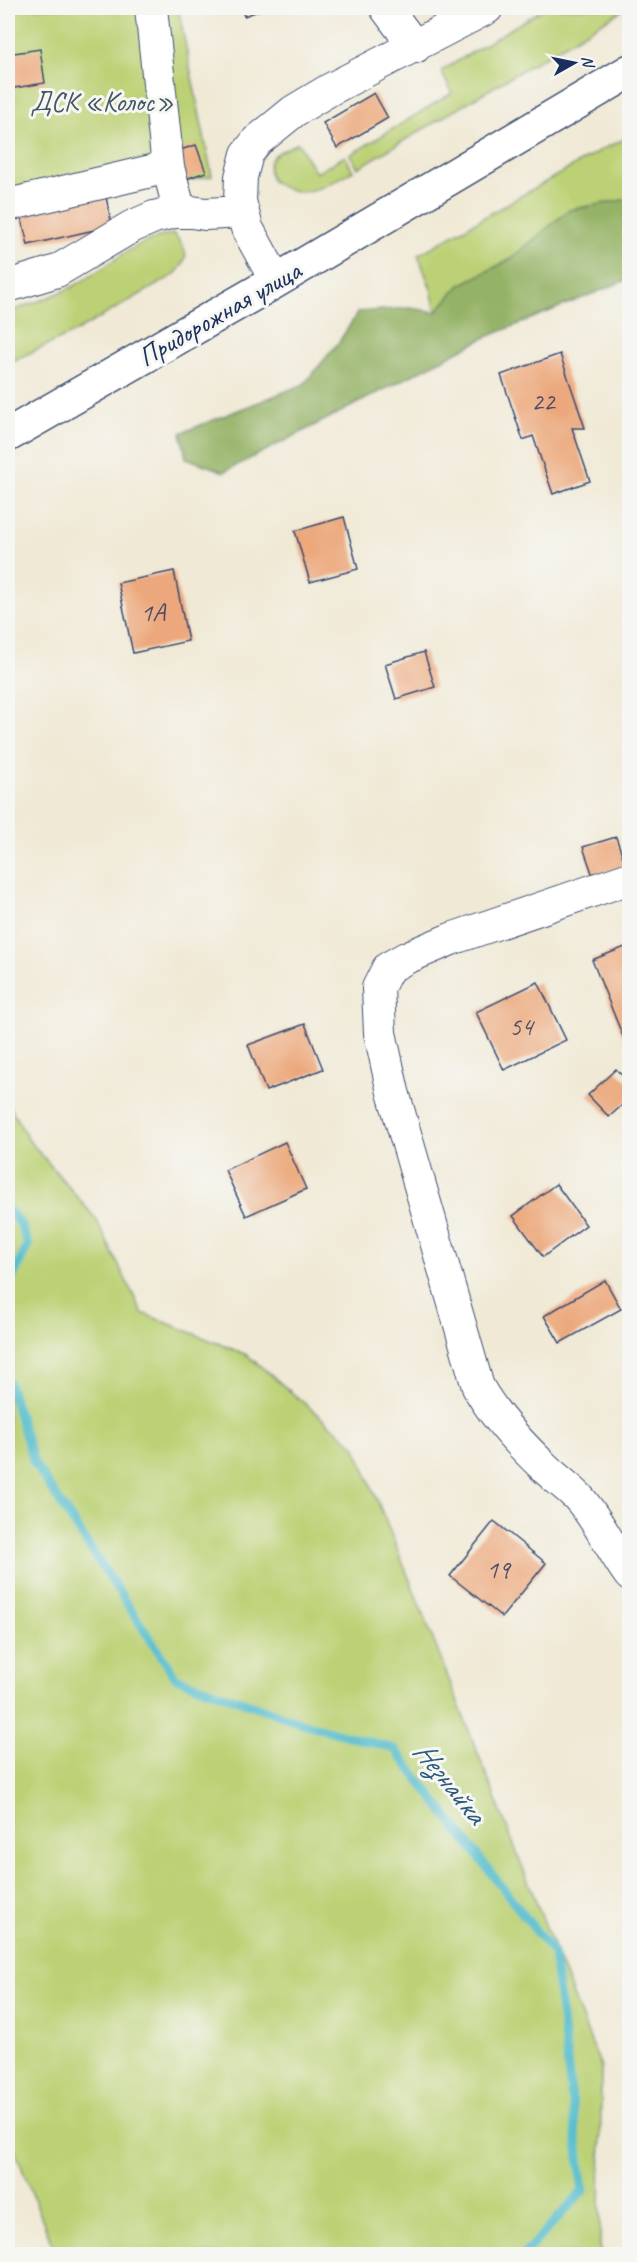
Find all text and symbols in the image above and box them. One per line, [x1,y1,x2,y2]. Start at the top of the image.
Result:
north arrow [544,33,604,93]
text: N [577,54,599,70]
park label: ДСК «Колос» [30,84,174,119]
street label: Придорожная улица [131,252,309,374]
house number: 22 [531,385,557,418]
house number: 1А [141,596,167,629]
house number: 54 [509,1010,535,1043]
house number: 19 [486,1553,512,1586]
water label: Незнайка [405,1733,497,1833]

